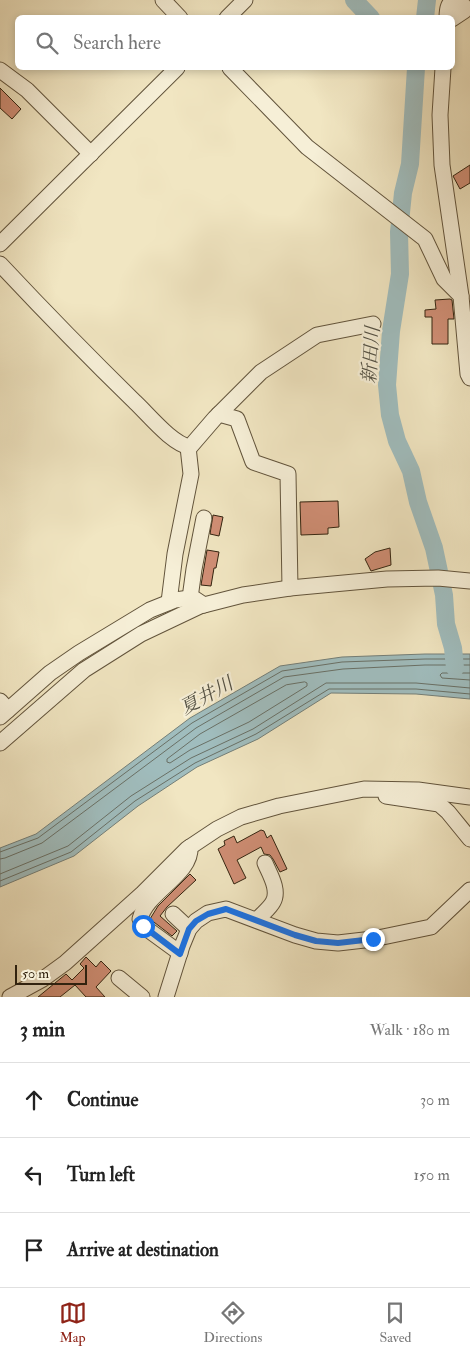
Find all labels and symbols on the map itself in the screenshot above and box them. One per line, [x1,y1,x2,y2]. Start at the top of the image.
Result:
water label: 新田川 [357,324,385,384]
water label: 夏井川 [176,671,239,720]
route start [132,915,155,938]
route end [362,928,385,951]
scale bar [15,962,88,985]

